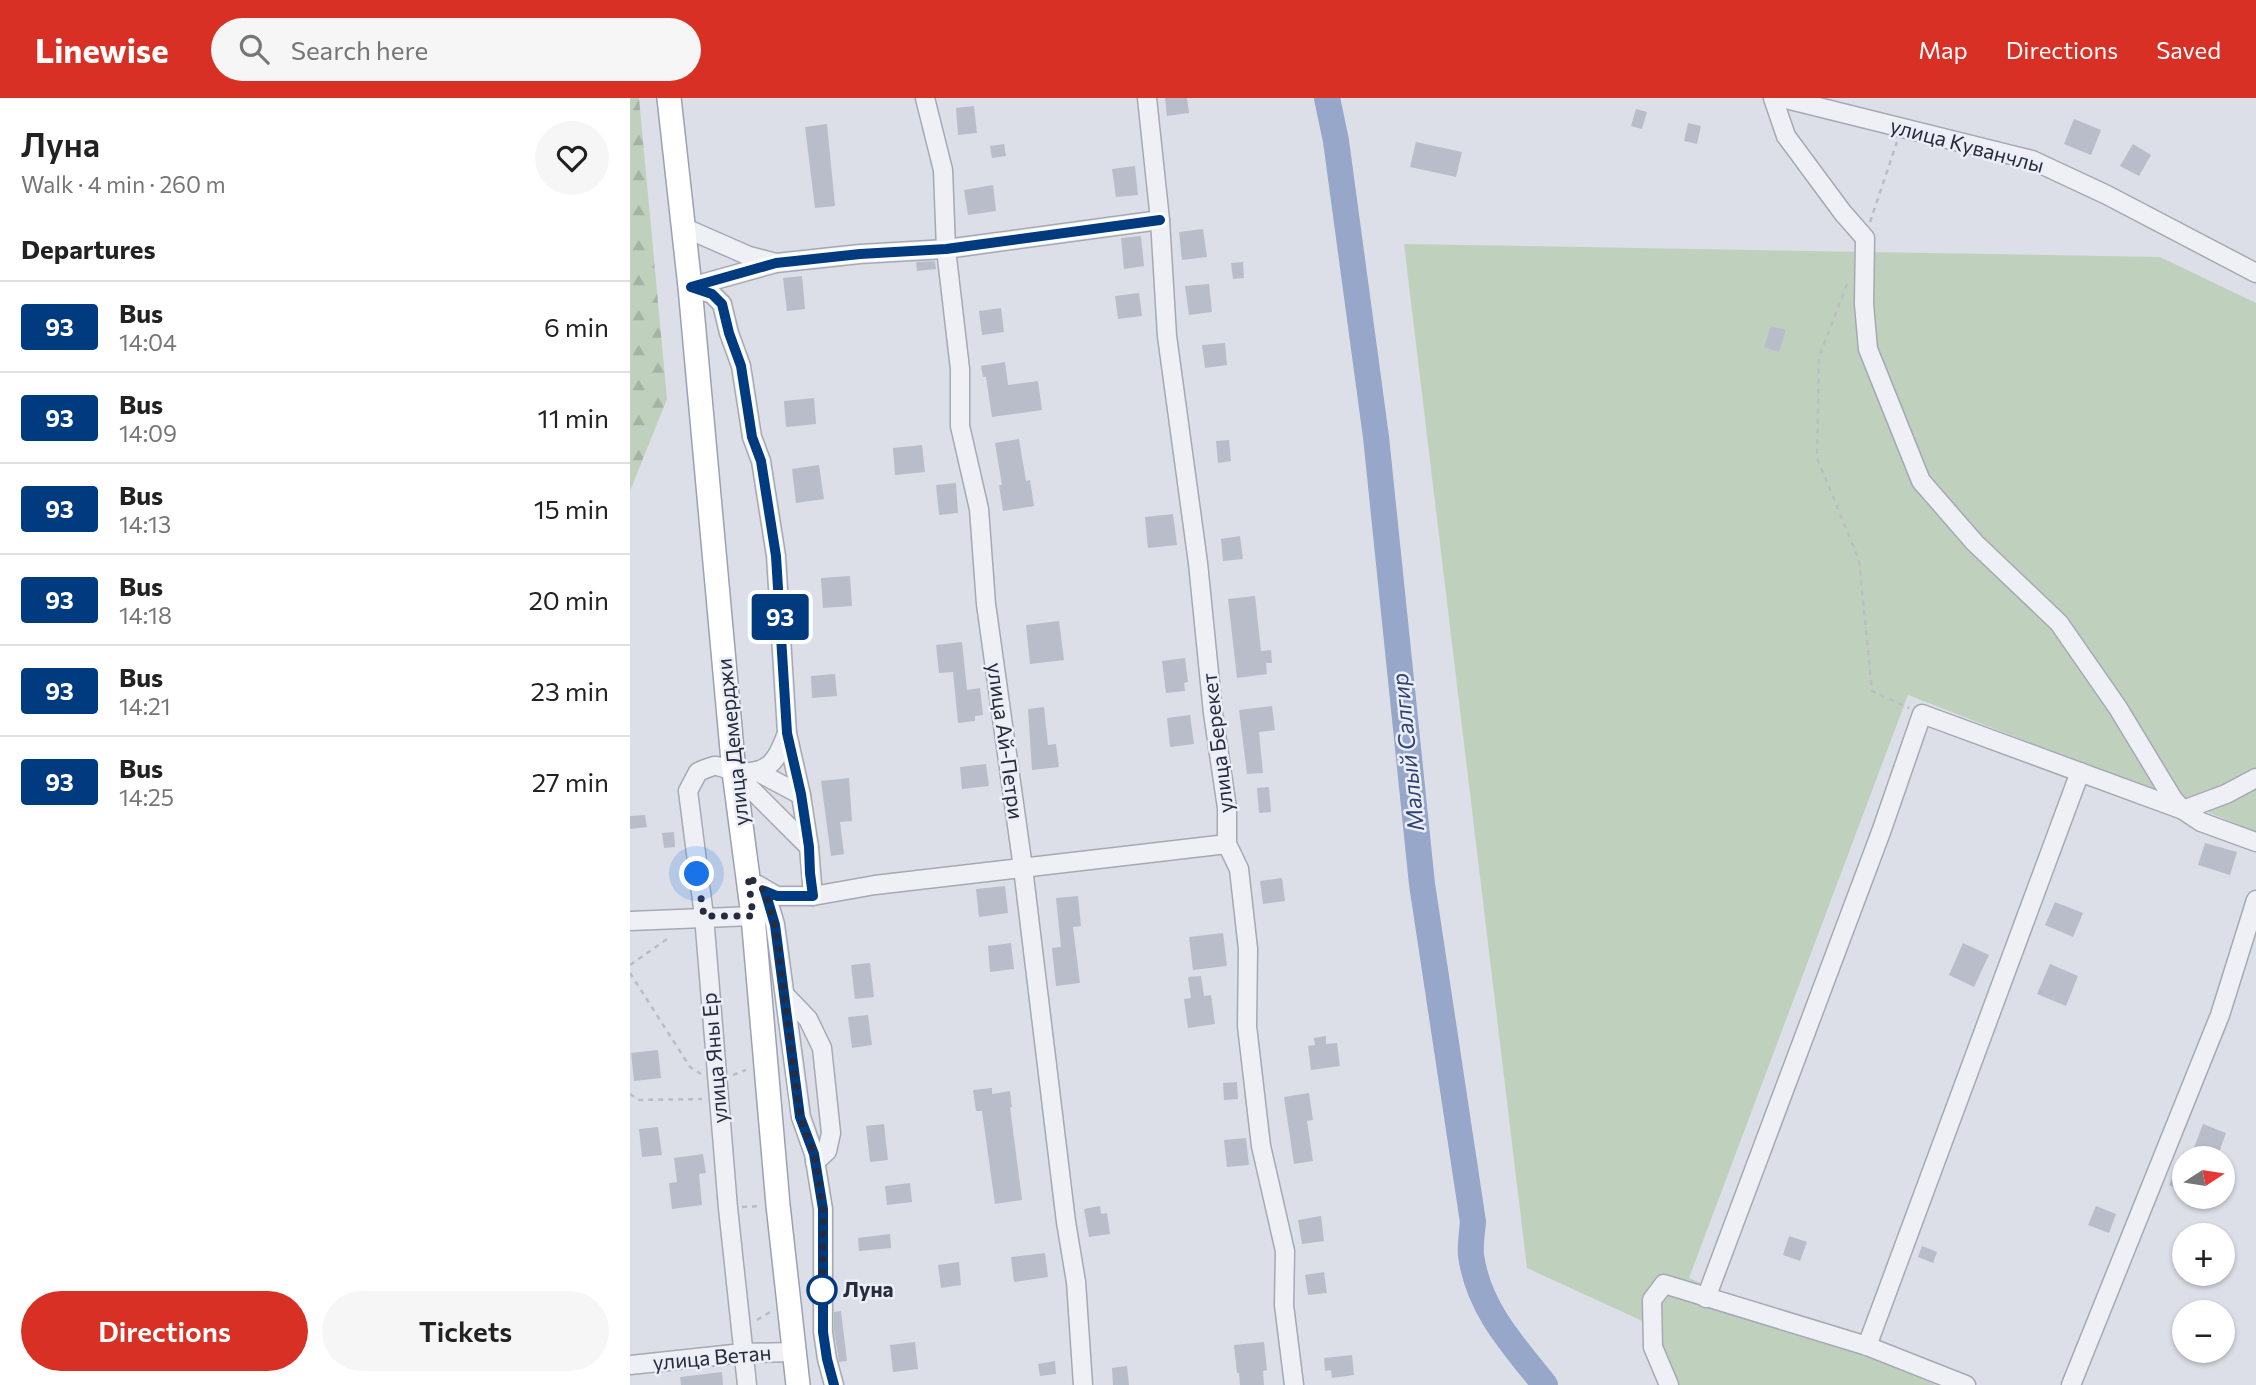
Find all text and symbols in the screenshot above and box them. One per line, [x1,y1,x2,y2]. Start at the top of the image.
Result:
search box [211,18,701,81]
text: Linewise [35,29,169,70]
icon: search [235,30,273,68]
text: Search here [291,34,428,65]
text: Map [1918,35,1968,64]
text: Directions [2006,35,2118,64]
text: Saved [2156,35,2221,64]
street label: улица Куванчлы [1888,112,2047,177]
button: heart [535,121,609,195]
text: Луна [21,123,100,164]
text: Walk · 4 min · 260 m [21,170,226,198]
text: Departures [21,233,156,264]
text: Bus [119,297,163,328]
text: 6 min [544,311,609,342]
text: 93 [45,312,74,341]
text: 14:04 [119,328,177,356]
text: Bus [119,388,163,419]
text: 11 min [538,402,609,433]
text: 93 [45,403,74,432]
text: 14:09 [119,419,177,447]
text: Bus [119,479,163,510]
text: 15 min [534,493,609,524]
text: 93 [45,494,74,523]
text: 14:13 [119,510,171,538]
text: Bus [119,570,163,601]
text: 20 min [528,584,609,615]
text: 93 [45,585,74,614]
line badge: 93 [748,594,812,640]
text: 14:18 [119,601,172,629]
text: 93 [766,602,794,631]
street label: улица Демерджи [710,657,753,827]
text: Bus [119,661,163,692]
street label: улица Ай-Петри [983,661,1030,821]
street label: улица Берекет [1196,672,1237,815]
water label: Малый Салгир [1385,672,1429,833]
text: 23 min [531,675,609,706]
text: 93 [45,676,74,705]
text: 14:21 [119,692,171,720]
text: Bus [119,752,163,783]
text: 27 min [532,766,609,797]
text: 93 [45,767,74,796]
text: 14:25 [119,783,174,811]
your location [679,856,714,891]
street label: улица Яны Ер [695,992,732,1125]
north arrow [2172,1146,2235,1209]
map controls [2172,1146,2235,1363]
button: + [2172,1223,2235,1286]
marker: Луна [807,1275,837,1305]
place label: Луна [843,1276,894,1301]
button: Directions [21,1291,308,1371]
button: Tickets [322,1291,609,1371]
button: − [2172,1300,2235,1363]
street label: улица Ветан [652,1339,772,1374]

